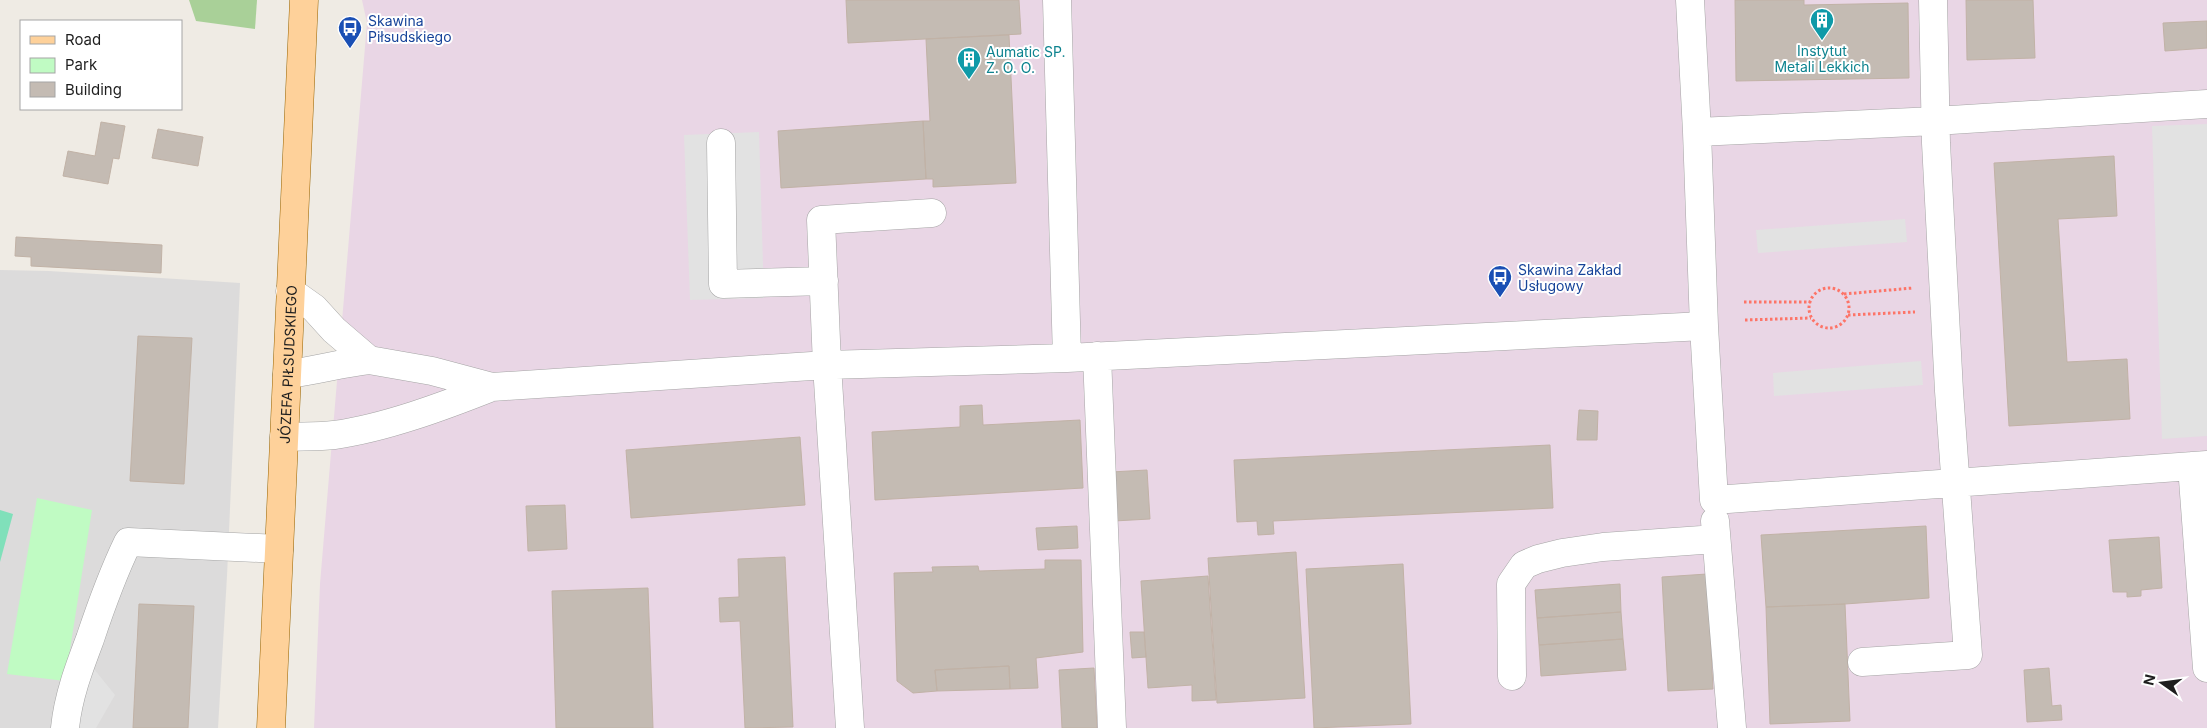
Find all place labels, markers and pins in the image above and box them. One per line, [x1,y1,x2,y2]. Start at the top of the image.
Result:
building icon: Instytut Metali Lekkich [1809,7,1835,41]
place label: Skawina Piłsudskiego [368,12,452,45]
bus stop icon: Skawina Piłsudskiego [337,15,363,49]
place label: Instytut Metali Lekkich [1774,42,1870,75]
place label: Aumatic SP. Z. O. O. [986,43,1065,76]
building icon: Aumatic SP. Z. O. O. [956,46,982,80]
place label: Skawina Zakład Usługowy [1518,261,1622,294]
bus stop icon: Skawina Zakład Usługowy [1487,264,1513,298]

